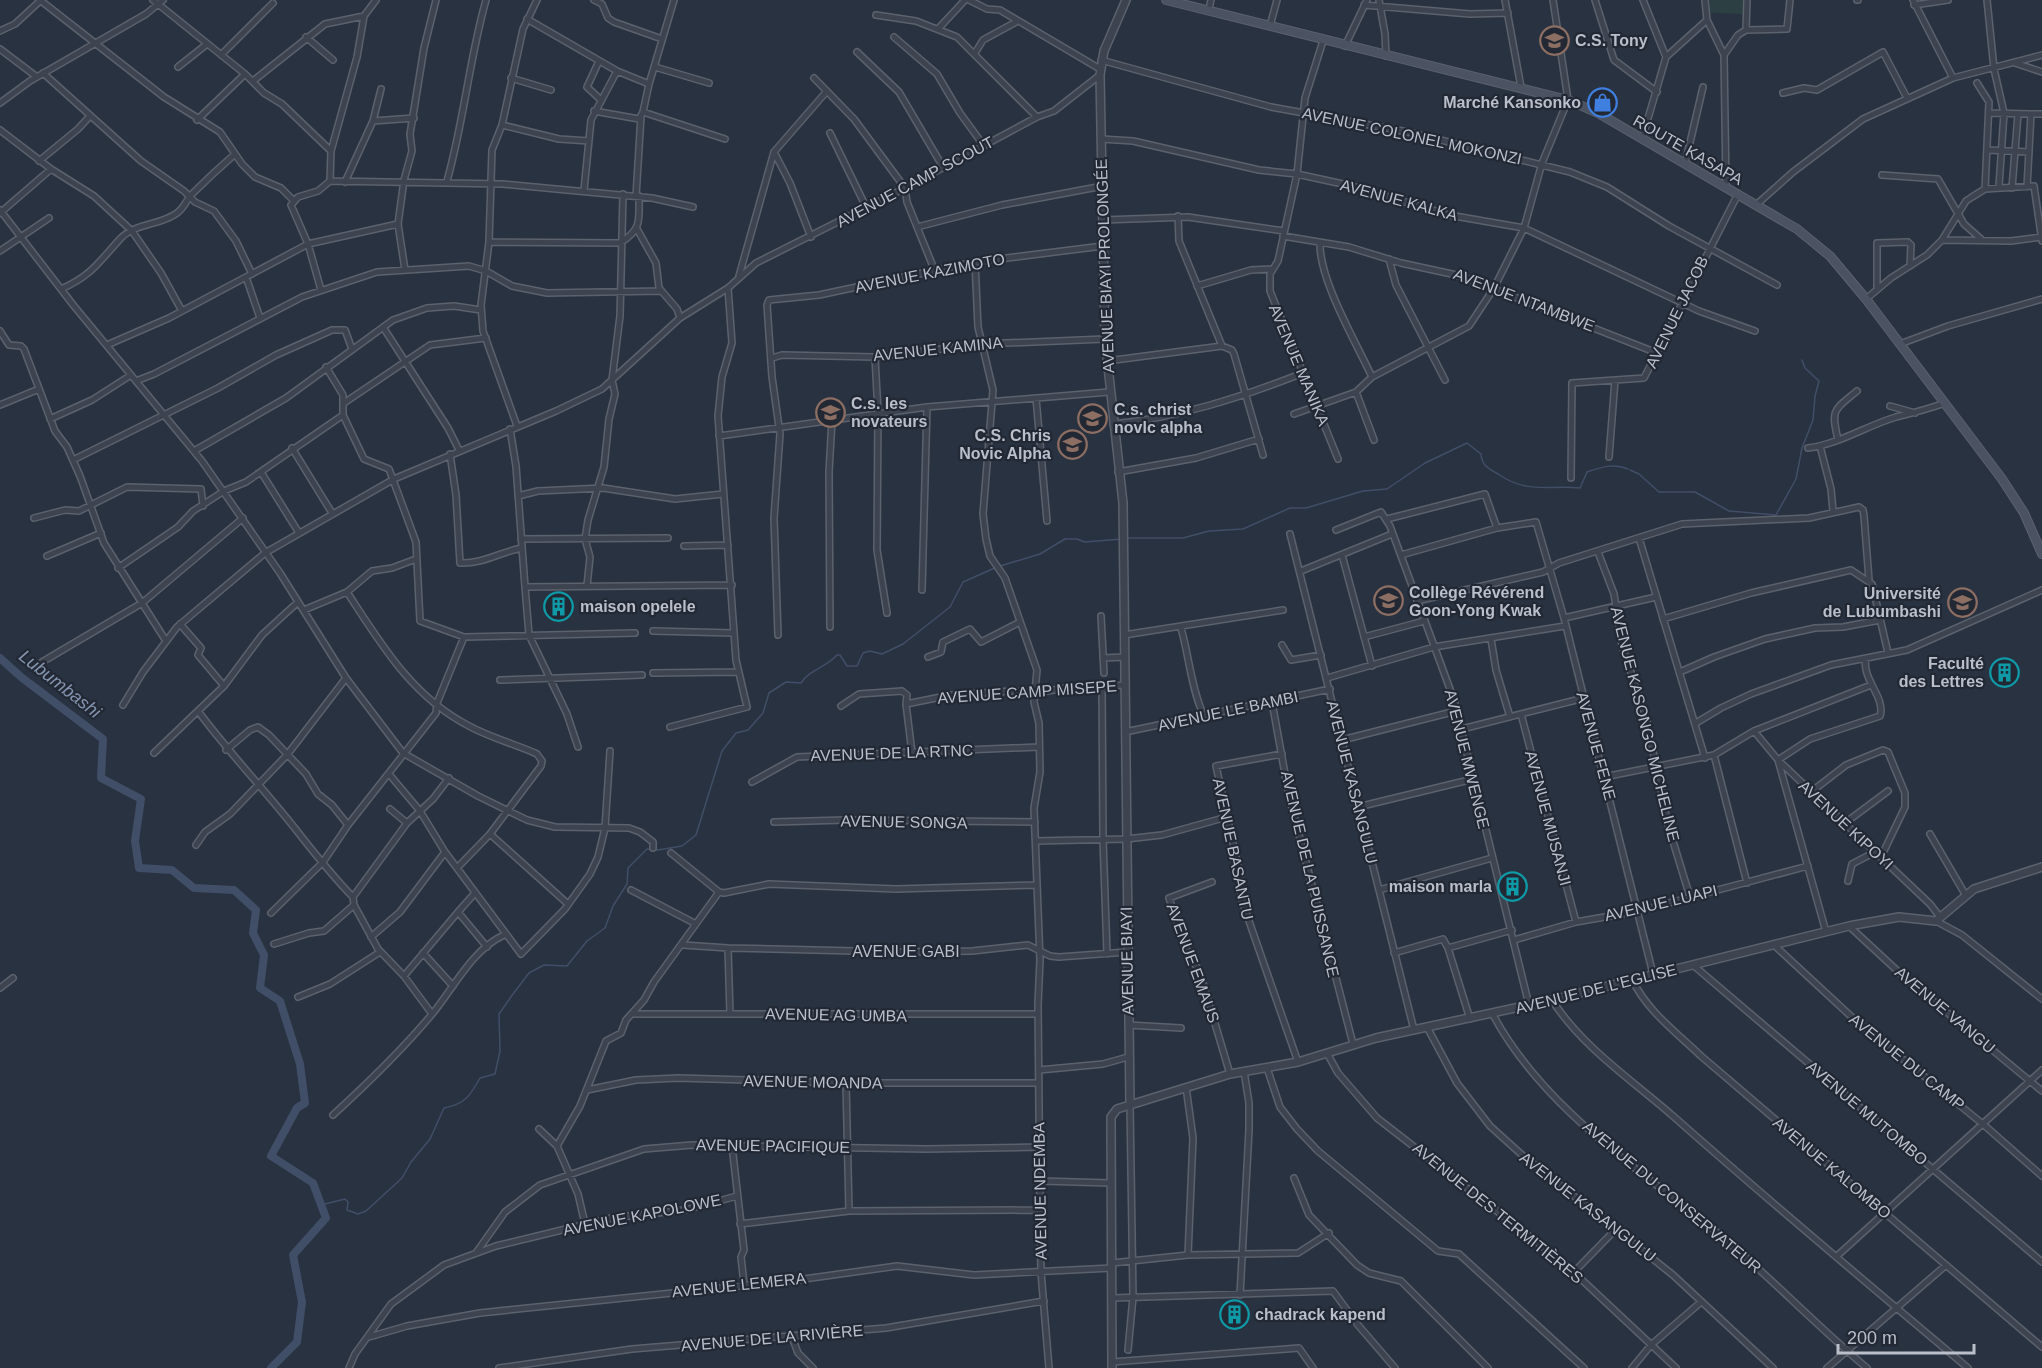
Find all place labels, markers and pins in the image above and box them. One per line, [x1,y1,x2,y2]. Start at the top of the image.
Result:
school or university icon: C.S. Tony [1538,24,1570,56]
place label: C.S. Tony [1575,32,1648,49]
shop icon: Marché Kansonko [1586,86,1618,118]
place label: Marché Kansonko [1443,94,1581,111]
place label: C.s. les novateurs [851,395,928,430]
school or university icon: C.s. les novateurs [814,396,846,428]
place label: C.s. christ novlc alpha [1114,401,1202,436]
school or university icon: C.s. christ novlc alpha [1077,402,1109,434]
place label: C.S. Chris Novic Alpha [959,427,1051,462]
school or university icon: C.S. Chris Novic Alpha [1056,428,1088,460]
place label: Collège Révérend Goon-Yong Kwak [1409,584,1544,619]
school or university icon: Collège Révérend Goon-Yong Kwak [1372,585,1404,617]
place label: Université de Lubumbashi [1823,585,1941,620]
school or university icon: Université de Lubumbashi [1946,586,1978,618]
building icon: maison opelele [543,590,575,622]
place label: maison opelele [580,598,696,615]
place label: Faculté des Lettres [1899,655,1984,690]
building icon: Faculté des Lettres [1989,656,2021,688]
building icon: maison marla [1497,870,1529,902]
place label: maison marla [1389,878,1492,895]
building icon: chadrack kapend [1218,1298,1250,1330]
place label: chadrack kapend [1255,1306,1386,1323]

